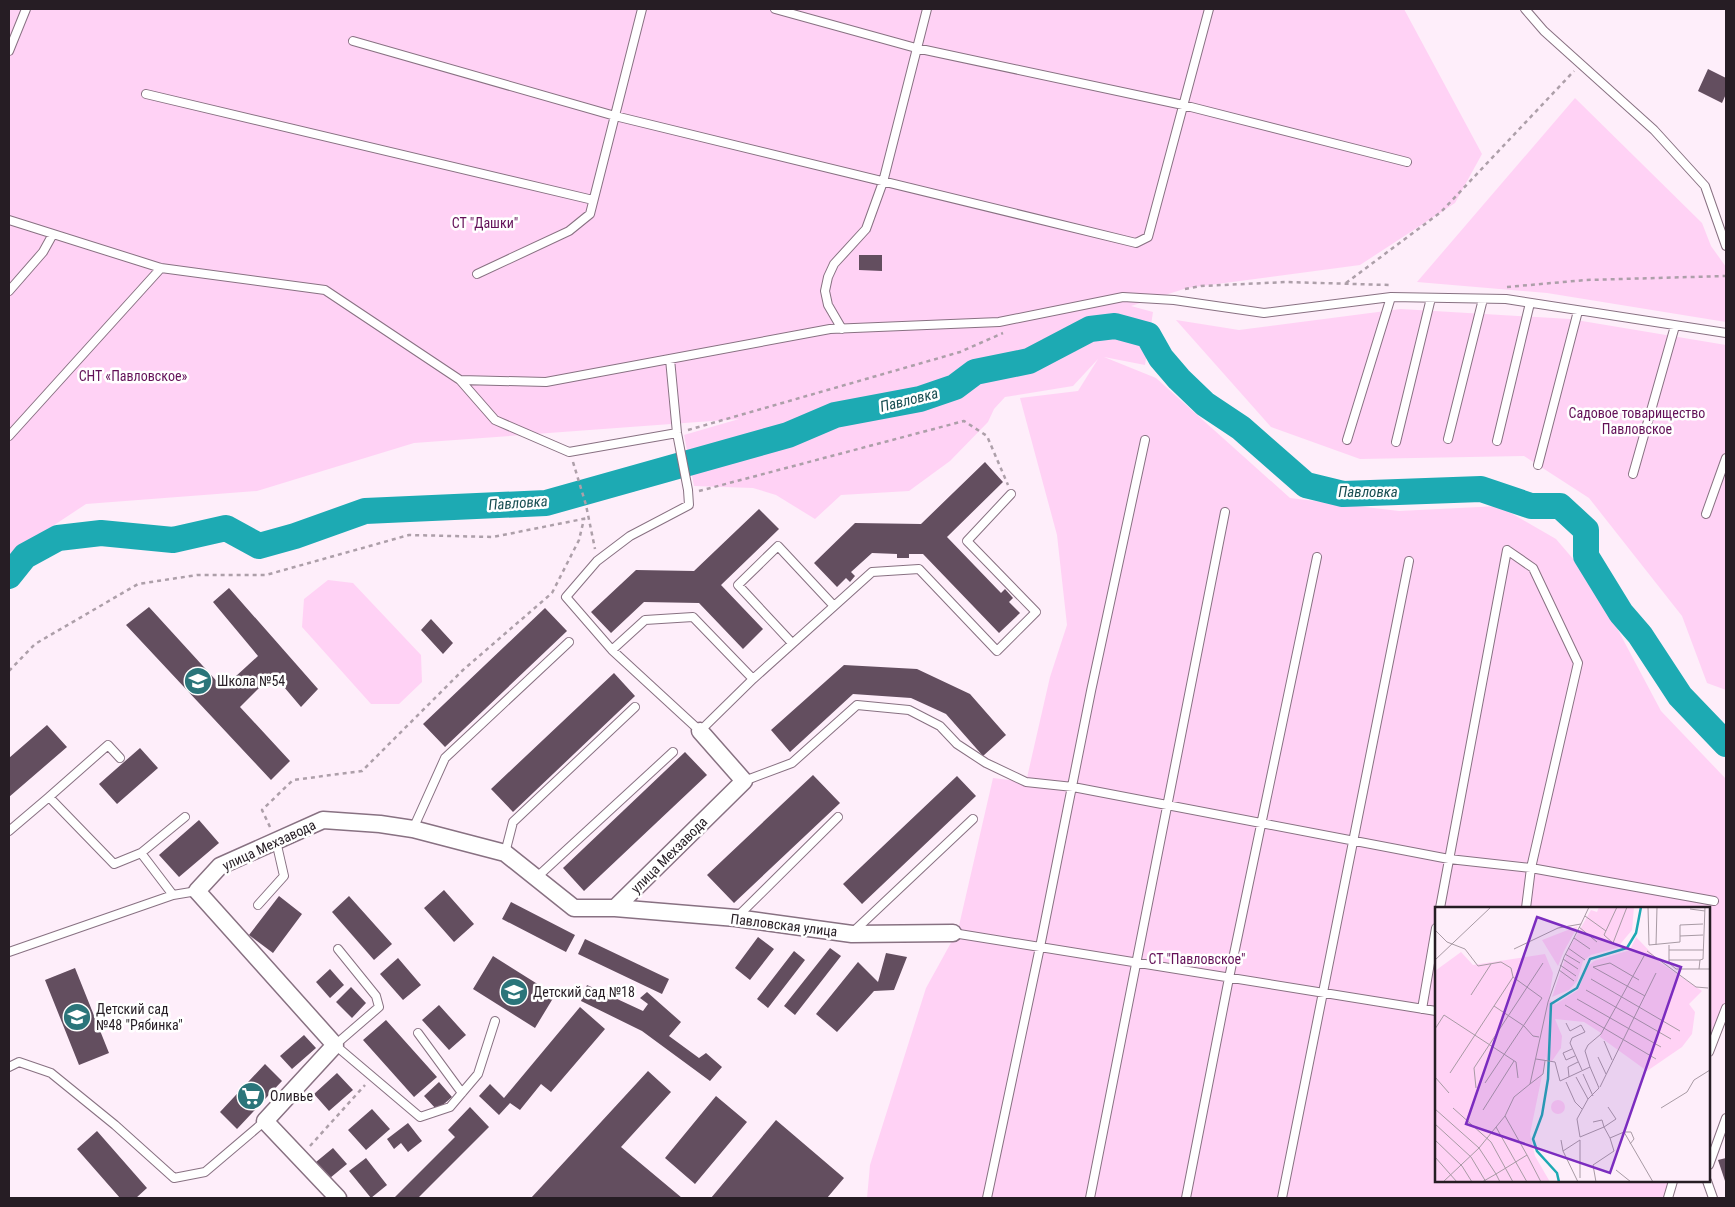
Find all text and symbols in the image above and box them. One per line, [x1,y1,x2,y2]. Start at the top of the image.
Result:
park label: СТ "Дашки" [452,215,518,231]
park label: СНТ «Павловское» [79,368,187,384]
water label: Павловка [878,384,940,416]
park label: Садовое товарищество Павловское [1569,405,1705,437]
water label: Павловка [1338,483,1398,501]
water label: Павловка [488,492,548,514]
school or university icon: Школа №54 [183,666,213,696]
place label: Школа №54 [217,673,285,689]
street label: улица Мехзавода [628,814,710,896]
street label: улица Мехзавода [220,816,318,874]
inset map [1435,907,1710,1182]
street label: Павловская улица [730,911,838,939]
park label: СТ "Павловское" [1148,951,1246,967]
school or university icon: Детский сад №18 [499,977,529,1007]
place label: Детский сад №18 [533,984,635,1000]
place label: Детский сад №48 "Рябинка" [96,1001,183,1033]
school or university icon: Детский сад №48 "Рябинка" [62,1002,92,1032]
supermarket icon: Оливье [236,1081,266,1111]
place label: Оливье [270,1088,313,1104]

